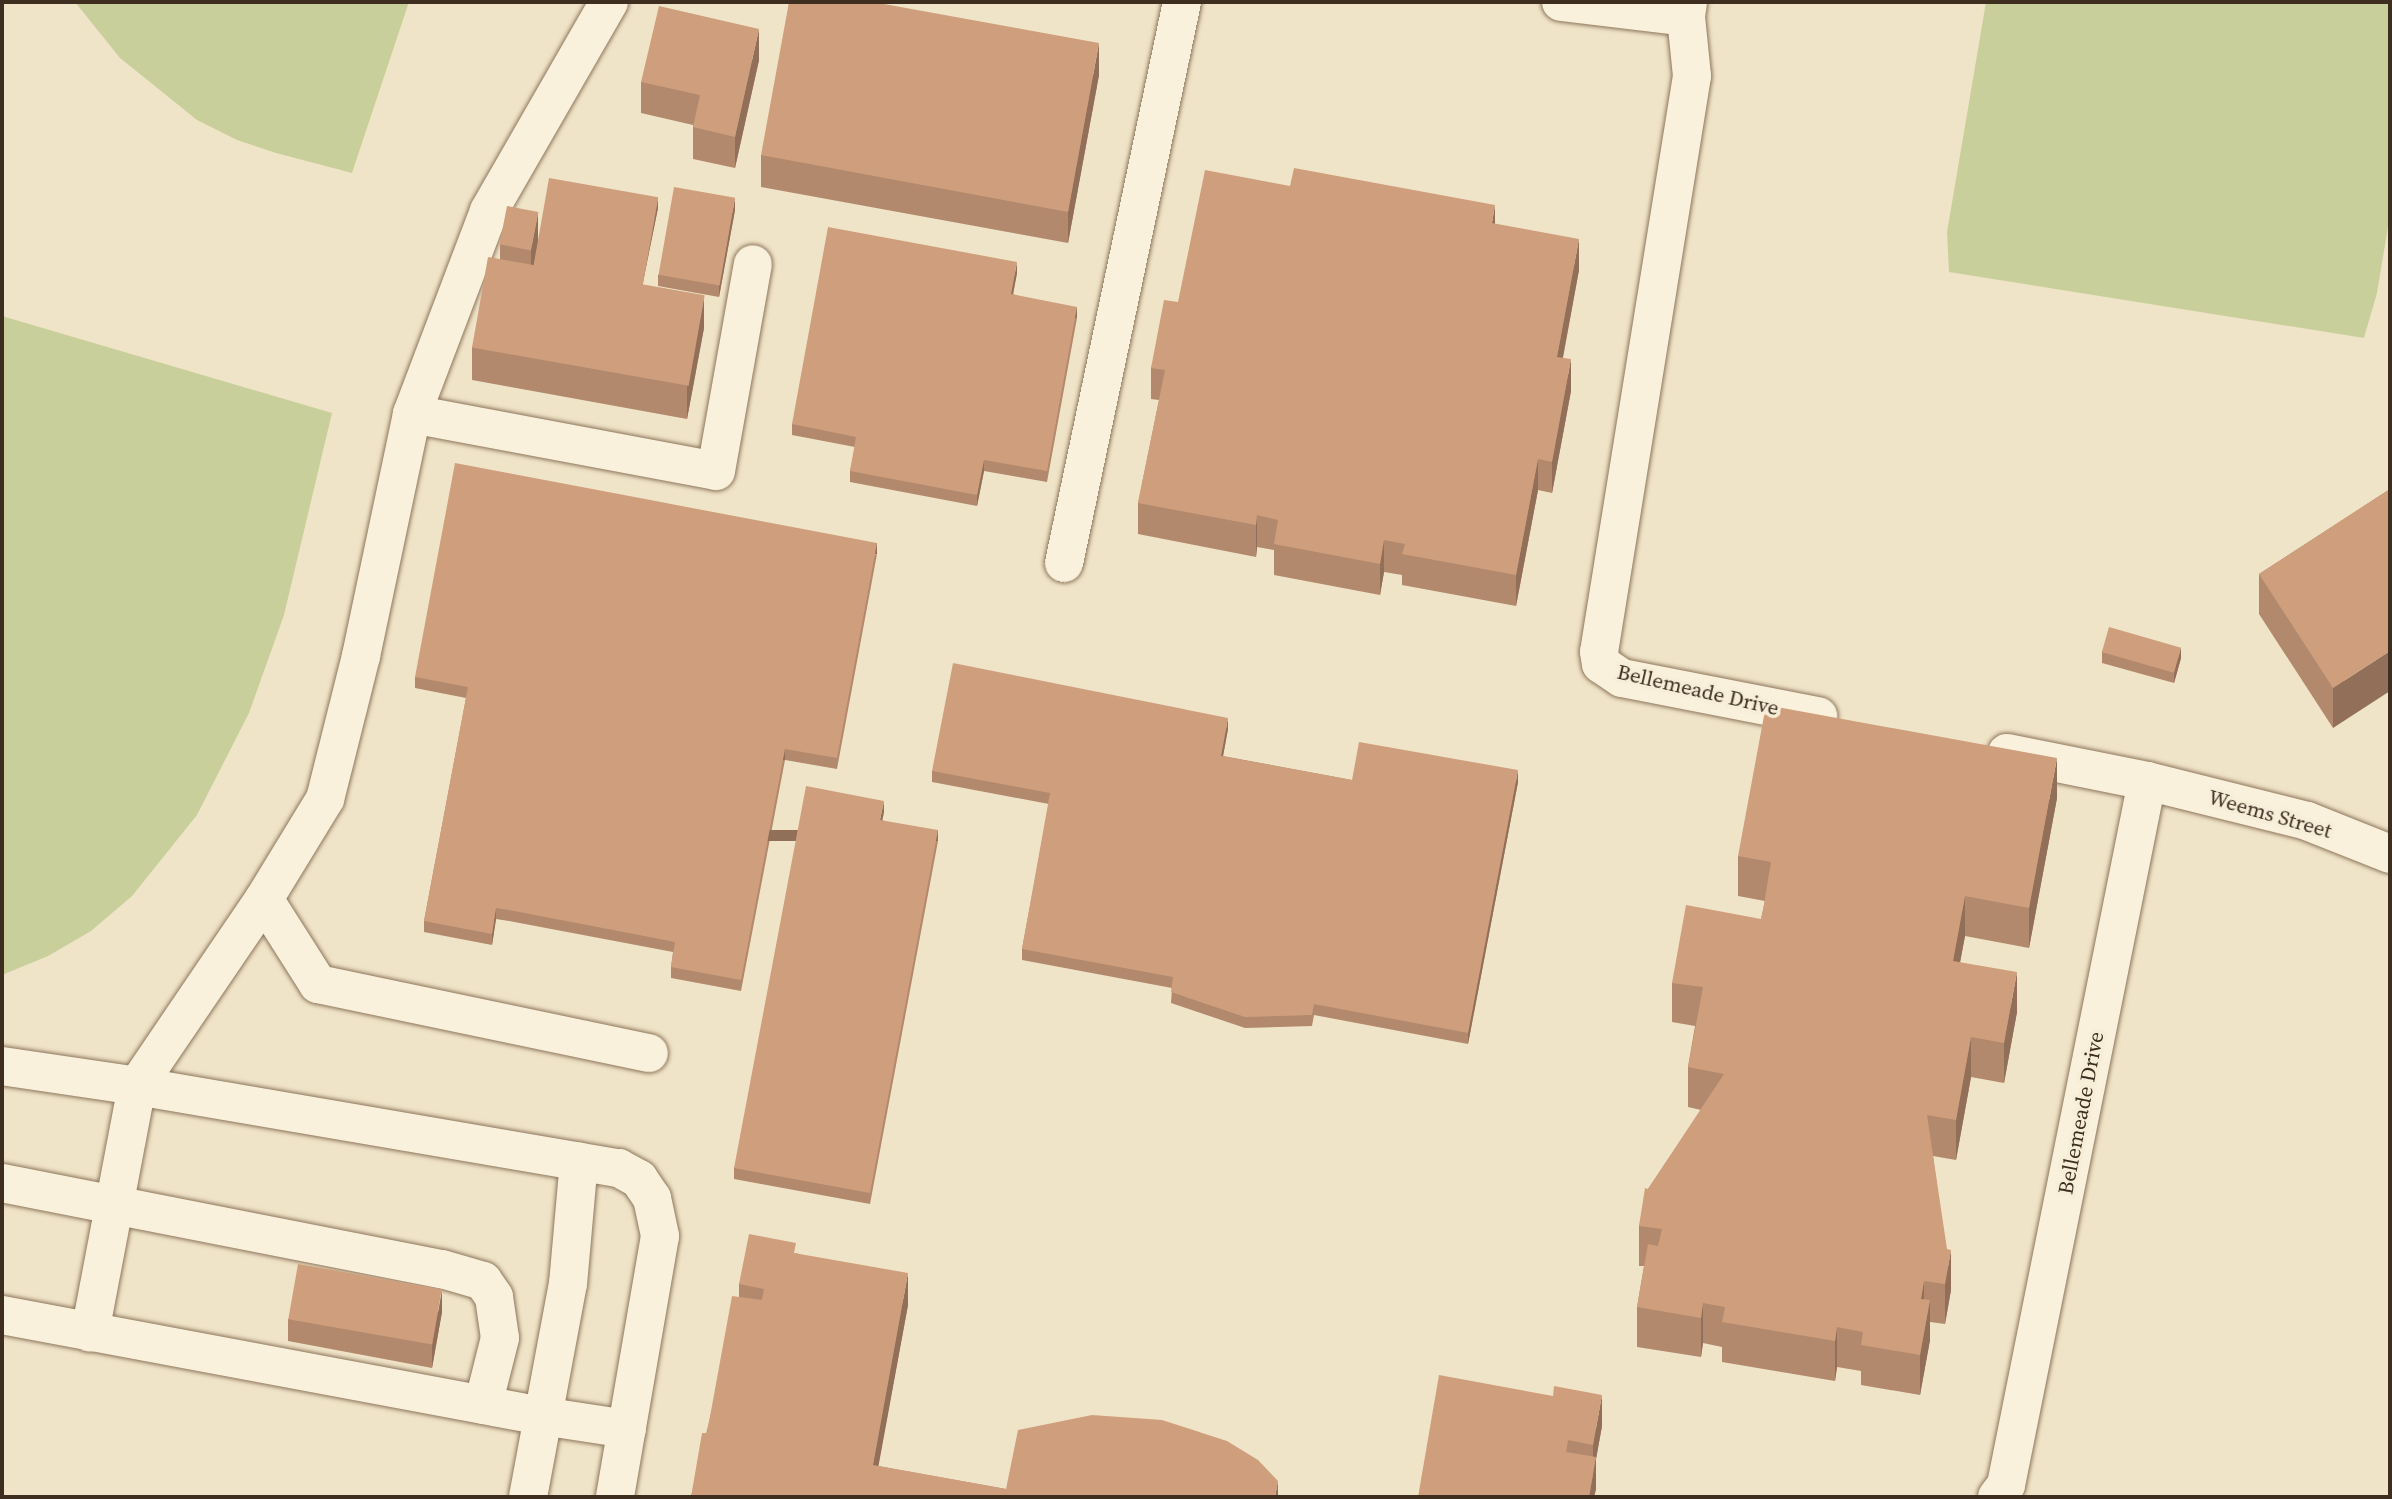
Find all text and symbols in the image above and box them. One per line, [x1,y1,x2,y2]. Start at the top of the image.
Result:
street label: Bellemeade Drive [1615,659,1781,721]
street label: Weems Street [2205,784,2335,844]
street label: Bellemeade Drive [2053,1030,2109,1196]

